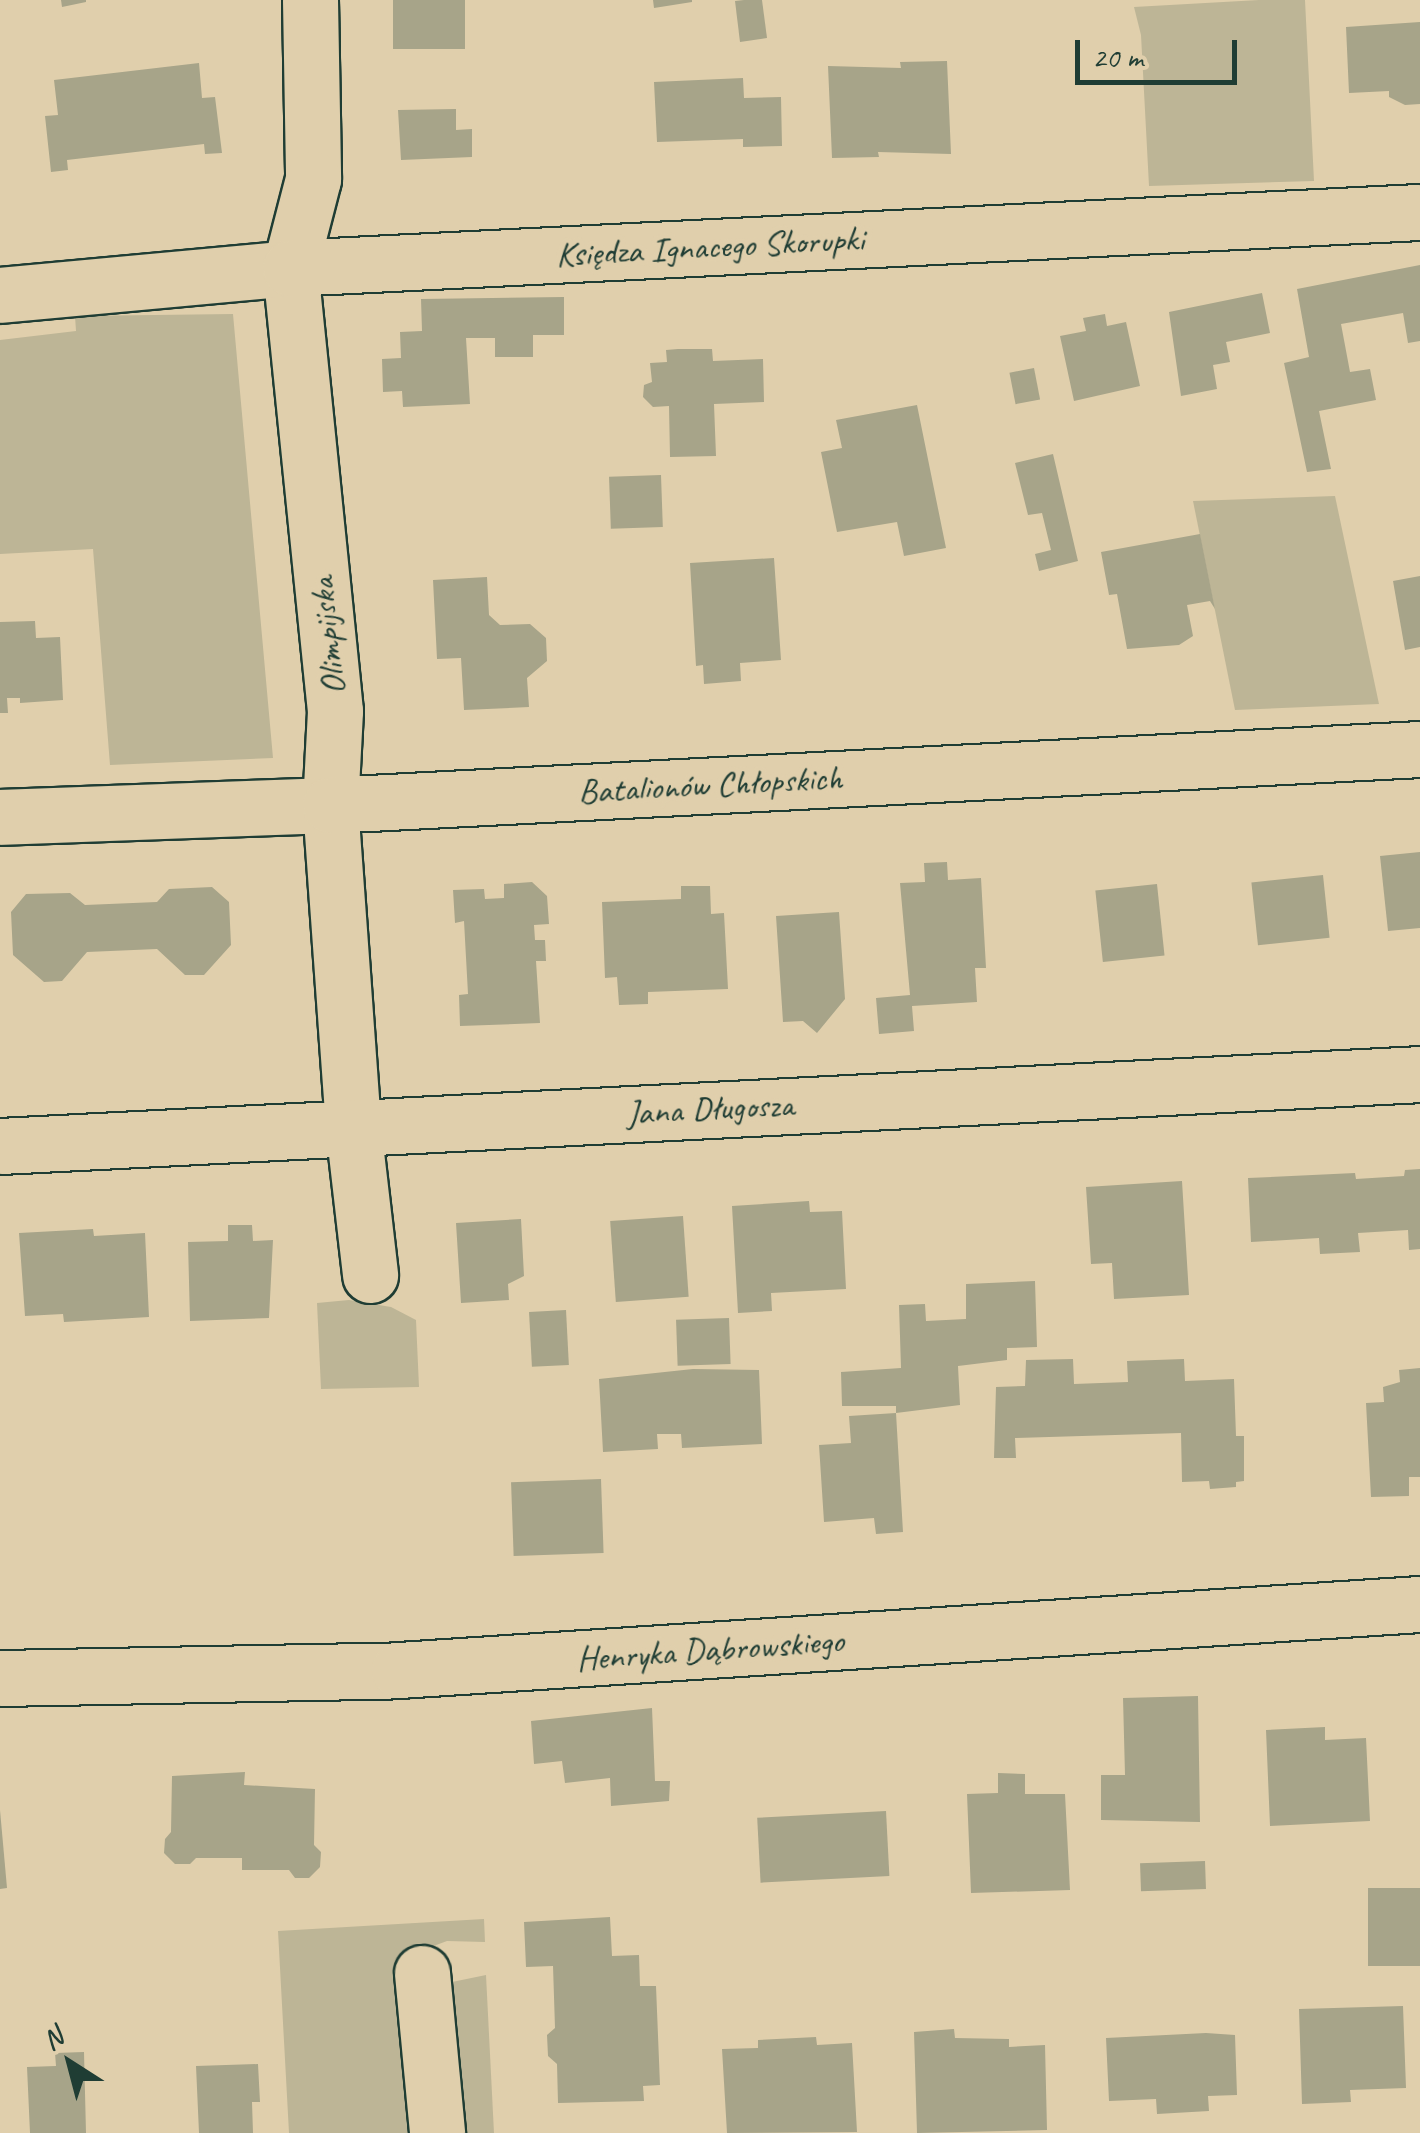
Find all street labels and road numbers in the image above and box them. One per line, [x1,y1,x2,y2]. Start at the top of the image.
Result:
street label: Księdza Ignacego Skorupki [554,218,866,276]
street label: Olimpijska [301,575,355,697]
street label: Batalionów Chłopskich [577,757,843,813]
street label: Jana Długosza [625,1084,795,1134]
street label: Henryka Dąbrowskiego [575,1620,845,1680]

